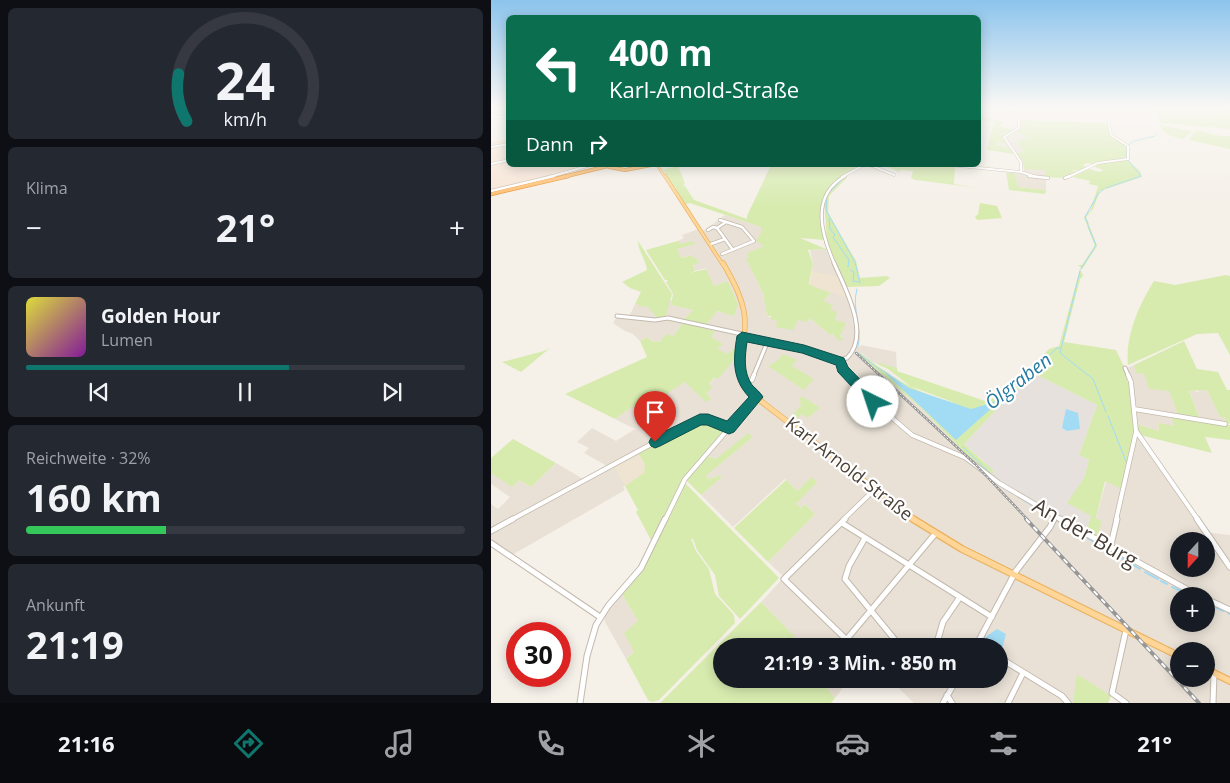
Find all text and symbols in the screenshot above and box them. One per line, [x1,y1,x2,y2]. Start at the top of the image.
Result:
text: 400 m [609,29,713,76]
icon: left [526,35,591,100]
text: 24 [216,44,275,115]
text: Karl-Arnold-Straße [609,74,799,104]
text: km/h [224,107,267,131]
icon: right [584,130,612,158]
text: Dann [526,131,574,157]
text: Klima [26,177,68,199]
text: 21° [216,201,275,253]
text: − [26,208,42,246]
text: + [449,208,465,246]
text: Golden Hour [101,303,220,329]
text: Lumen [101,329,153,351]
water label: Ölgraben [979,347,1057,415]
position arrow [846,375,898,427]
icon: previous [85,378,113,406]
icon: pause [231,378,259,406]
icon: next [378,378,406,406]
pin [634,391,676,442]
icon: arrive [641,398,669,426]
street label: Karl-Arnold-Straße [781,411,918,526]
text: Reichweite · 32% [26,447,151,469]
text: 160 km [26,471,162,523]
street label: An der Burg [1028,491,1143,573]
north arrow [1170,532,1215,578]
map controls [1170,532,1215,687]
button: + [1170,587,1215,632]
text: Ankunft [26,594,85,616]
text: 21:19 [26,618,124,670]
speed limit sign: 30 [506,622,571,687]
button: − [1170,642,1215,687]
text: 21:19 · 3 Min. · 850 m [764,650,957,676]
icon: directions [231,726,266,761]
icon: music [382,726,417,761]
icon: phone [533,726,568,761]
icon: climate [684,726,719,761]
icon: car [835,726,870,761]
icon: filters [986,726,1021,761]
text: 21:16 [58,728,115,758]
text: 21° [1137,728,1172,758]

